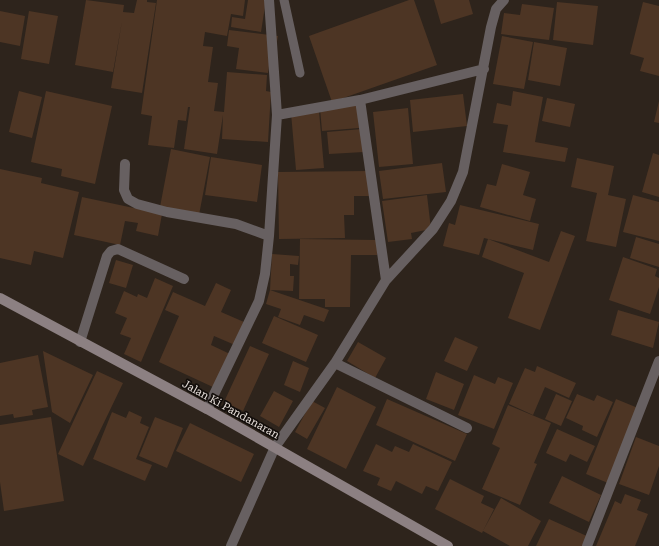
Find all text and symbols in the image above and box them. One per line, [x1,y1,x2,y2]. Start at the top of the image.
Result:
street label: Jalan Ki Pandanaran [180,377,281,441]

